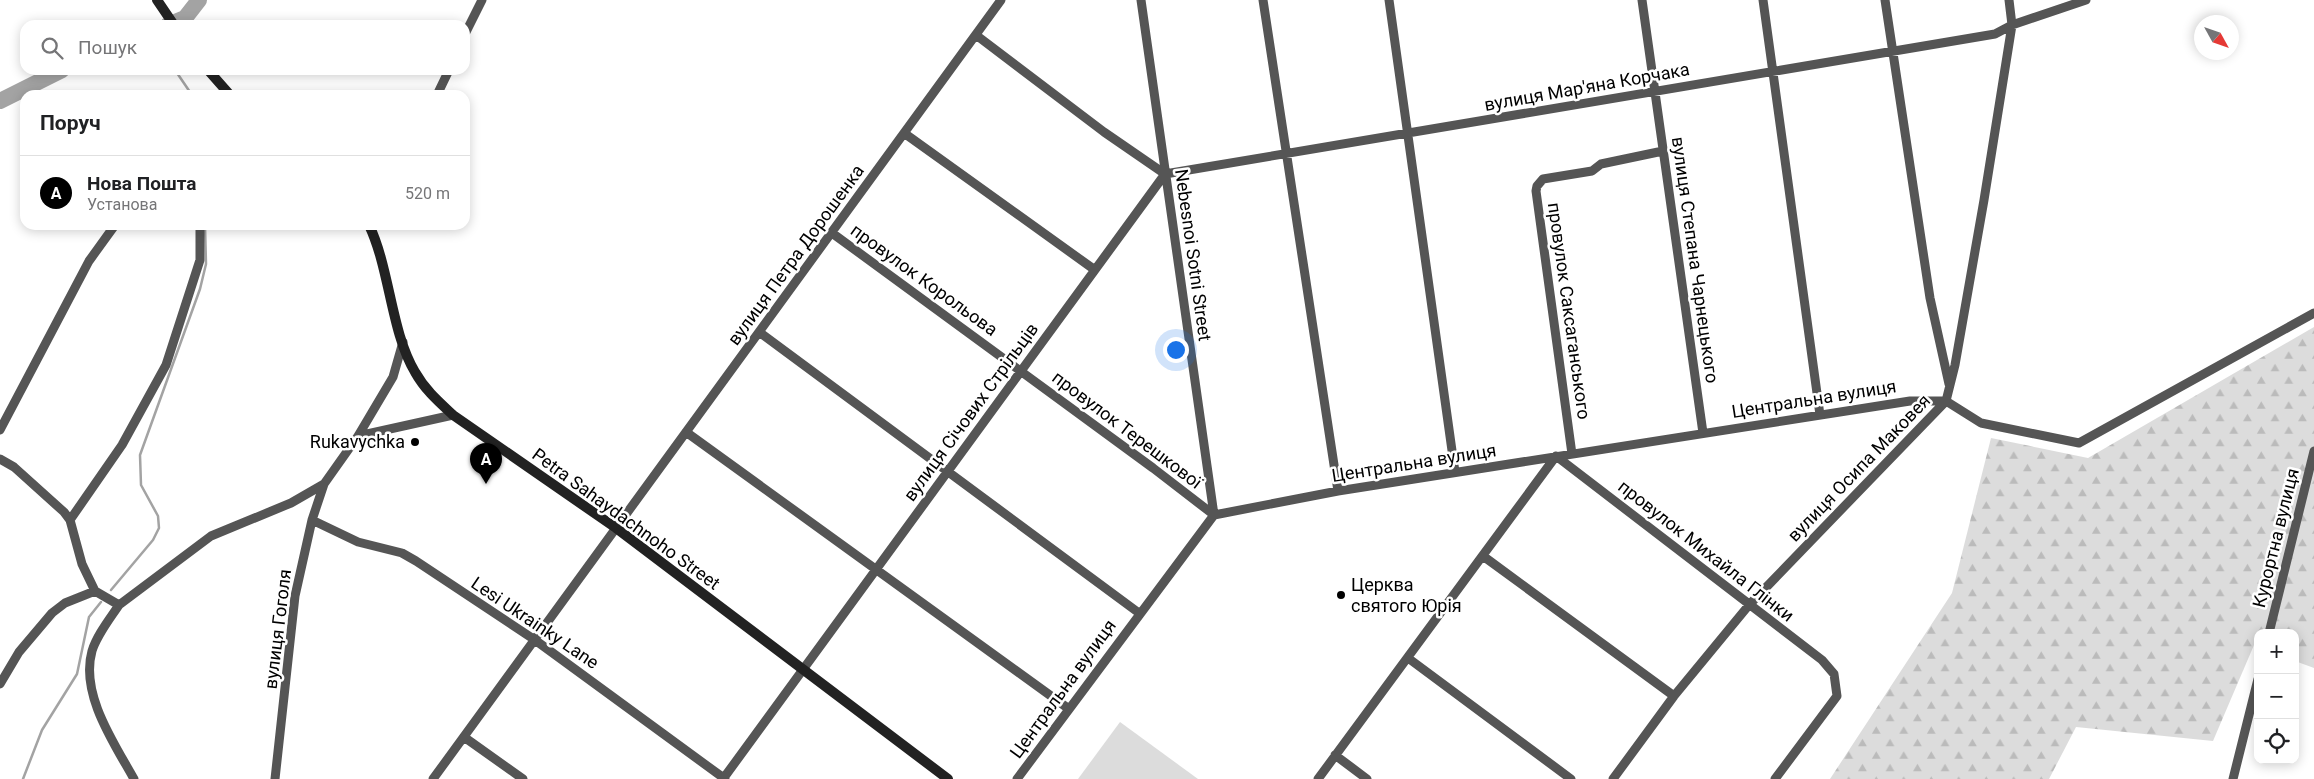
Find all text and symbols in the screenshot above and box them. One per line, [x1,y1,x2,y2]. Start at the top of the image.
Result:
north arrow [2194,15,2239,60]
search box [20,20,470,75]
icon: search [38,34,66,62]
text: Пошук [78,36,137,59]
street label: вулиця Мар'яна Корчака [1483,58,1691,115]
text: Поруч [40,111,101,135]
street label: вулиця Степана Чарнецького [1668,136,1723,384]
street label: вулиця Петра Дорошенка [723,160,868,349]
street label: Nebesnoi Sotni Street [1171,168,1216,342]
text: Нова Пошта [87,172,196,195]
text: A [51,184,61,203]
text: 520 m [405,184,450,203]
text: Установа [87,195,157,214]
street label: провулок Саксаганського [1544,201,1595,421]
street label: провулок Корольова [847,219,1002,340]
street label: вулиця Січових Стрільців [899,319,1042,505]
your location [1163,337,1189,363]
street label: провулок Терешкової [1048,366,1208,494]
street label: Центральна вулиця [1730,375,1898,422]
street label: вулиця Осипа Маковея [1783,390,1934,545]
place label: Rukavychka [310,431,405,452]
marker: Rukavychka [409,436,421,448]
street label: Центральна вулиця [1330,439,1498,486]
pin: A [470,443,502,484]
street label: Petra Sahaydachnoho Street [528,443,724,594]
street label: Курортна вулиця [2248,466,2303,610]
street label: провулок Михайла Глінки [1614,476,1798,626]
street label: вулиця Гоголя [260,568,295,690]
street label: Lesi Ukrainky Lane [468,572,603,673]
place label: Церква святого Юрія [1351,574,1462,616]
marker: Церква святого Юрія [1335,589,1347,601]
street label: Центральна вулиця [1005,615,1120,762]
map controls [2254,629,2299,764]
button: + [2254,629,2299,674]
button: − [2254,674,2299,719]
button: locate [2254,719,2299,764]

